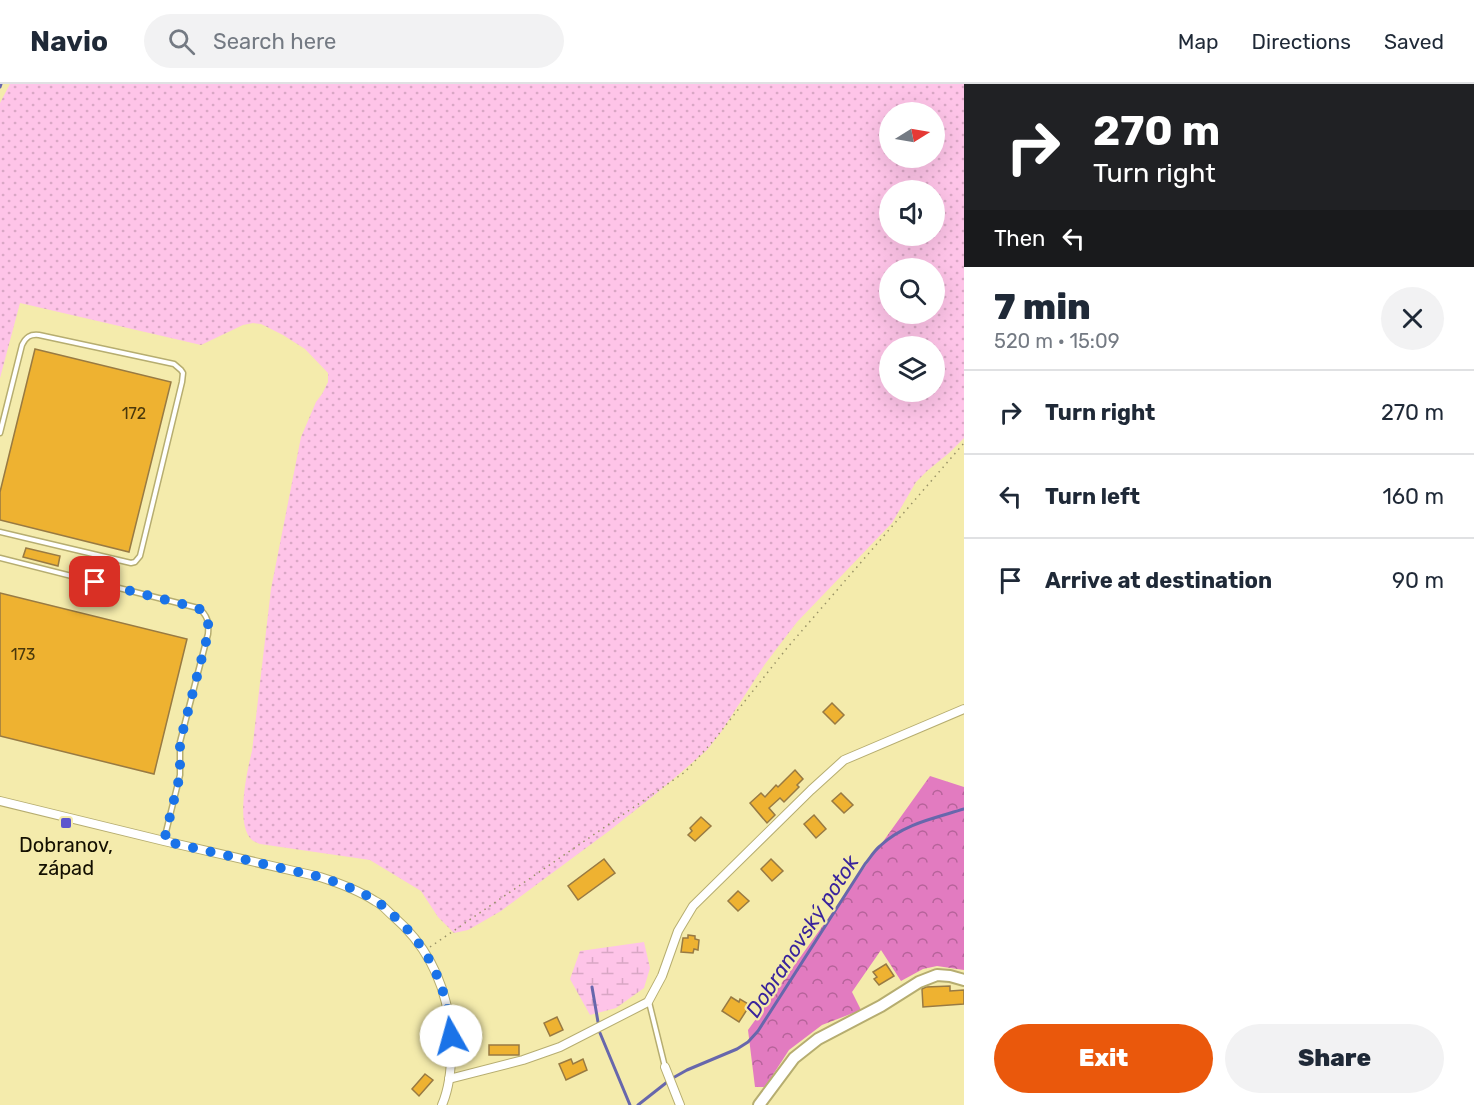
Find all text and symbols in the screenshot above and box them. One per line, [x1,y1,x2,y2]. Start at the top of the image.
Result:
search box [144,14,564,68]
text: Navio [30,25,108,58]
icon: search [165,25,198,58]
text: Search here [213,28,336,55]
text: Map [1178,29,1219,54]
text: Directions [1252,29,1351,54]
text: Saved [1384,29,1444,54]
north arrow [879,102,945,168]
map controls [879,102,945,402]
text: 270 m [1093,106,1220,156]
icon: right [994,108,1072,186]
text: Turn right [1093,157,1216,189]
button: sound [879,180,945,246]
icon: left [1057,222,1090,255]
text: Then [994,225,1045,252]
button: search [879,258,945,324]
text: 7 min [994,285,1091,328]
button: close [1381,287,1444,350]
text: 520 m · 15:09 [994,329,1120,353]
button: layers [879,336,945,402]
icon: right [994,396,1027,429]
text: Turn right [1045,399,1155,426]
text: 270 m [1381,399,1444,426]
house number: 172 [122,404,146,423]
icon: left [994,480,1027,513]
text: Turn left [1045,483,1140,510]
text: 160 m [1382,483,1444,510]
pin [69,556,120,607]
icon: arrive [994,564,1027,597]
icon: arrive [78,565,111,598]
text: Arrive at destination [1045,567,1272,594]
text: 90 m [1392,567,1444,594]
house number: 173 [11,645,35,664]
marker: Dobranov, západ [59,816,73,830]
place label: Dobranov, západ [19,833,113,880]
water label: Dobranovský potok [740,849,864,1022]
position arrow [419,1004,483,1068]
button: Exit [994,1024,1213,1093]
button: Share [1225,1024,1444,1093]

